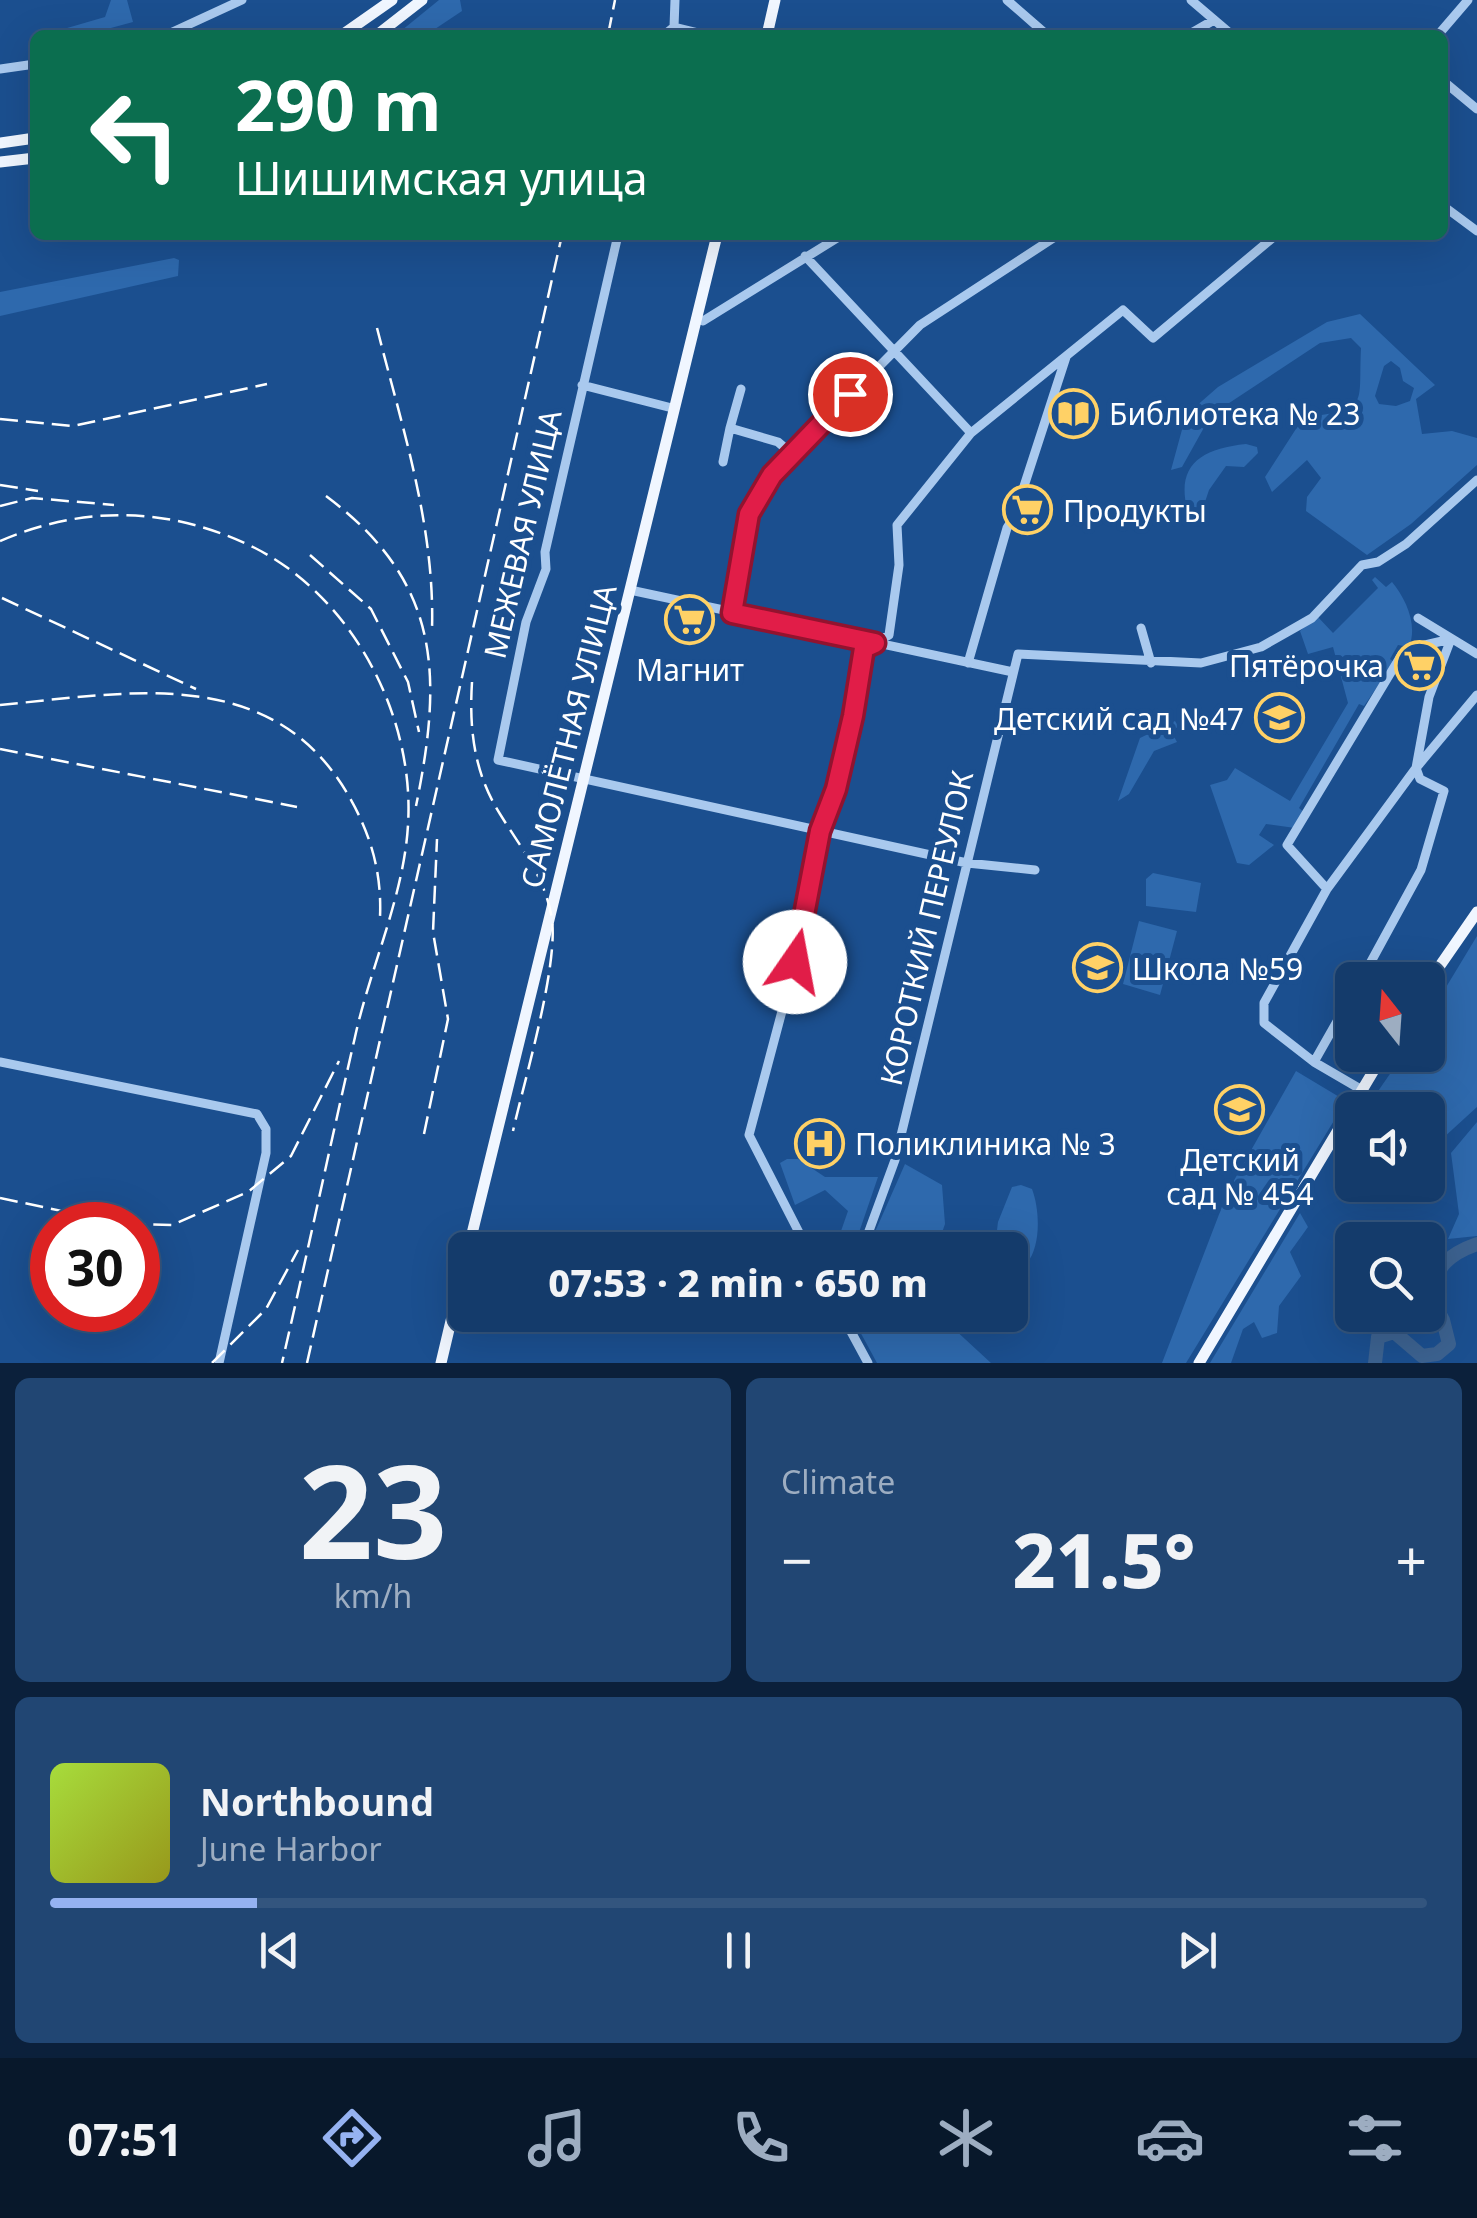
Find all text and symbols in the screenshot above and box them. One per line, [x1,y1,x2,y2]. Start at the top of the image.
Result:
text: 290 m [235,56,442,152]
icon: left [70,70,200,200]
text: Шишимская улица [235,147,648,208]
pin [808,352,893,437]
icon: arrive [823,367,878,422]
library icon: Библиотека № 23 [1048,387,1100,439]
place label: Библиотека № 23 [1109,393,1360,434]
street label: МЕЖЕВАЯ УЛИЦА [473,405,571,662]
supermarket icon: Продукты [1002,484,1054,536]
place label: Продукты [1063,490,1207,531]
street label: САМОЛЁТНАЯ УЛИЦА [510,579,626,892]
supermarket icon: Магнит [664,594,716,646]
supermarket icon: Пятёрочка [1393,639,1445,691]
place label: Пятёрочка [1229,645,1384,686]
place label: Магнит [636,649,744,690]
school or university icon: Детский сад №47 [1253,692,1305,744]
place label: Детский сад №47 [994,698,1244,739]
street label: КОРОТКИЙ ПЕРЕУЛОК [870,766,982,1089]
position arrow [743,910,847,1014]
school or university icon: Школа №59 [1071,942,1123,994]
place label: Школа №59 [1132,948,1303,989]
north arrow [1335,962,1445,1072]
map controls [1335,962,1445,1332]
school or university icon: Детский сад № 454 [1214,1084,1266,1136]
button: sound [1335,1092,1445,1202]
hospital icon: Поликлиника № 3 [794,1117,846,1169]
place label: Поликлиника № 3 [855,1123,1116,1164]
place label: Детский сад № 454 [1166,1139,1314,1214]
speed limit sign: 30 [30,1202,160,1332]
button: search [1335,1222,1445,1332]
text: 07:53 · 2 min · 650 m [548,1256,928,1308]
text: 23 [299,1420,447,1597]
text: Climate [781,1460,895,1503]
text: 21.5° [1012,1508,1196,1610]
text: − [781,1522,812,1597]
text: + [1396,1522,1427,1597]
text: km/h [334,1574,412,1617]
text: Northbound [200,1775,434,1827]
text: June Harbor [200,1827,382,1870]
icon: previous [252,1923,307,1978]
icon: pause [711,1923,766,1978]
icon: next [1170,1923,1225,1978]
icon: directions [317,2103,387,2173]
icon: music [522,2103,592,2173]
icon: phone [726,2103,796,2173]
icon: climate [931,2103,1001,2173]
icon: car [1135,2103,1205,2173]
icon: filters [1340,2103,1410,2173]
text: 07:51 [67,2108,183,2169]

